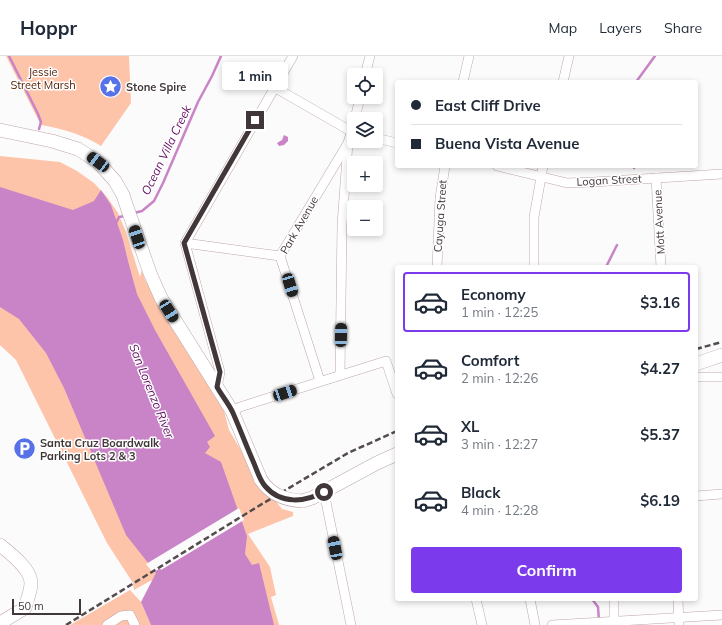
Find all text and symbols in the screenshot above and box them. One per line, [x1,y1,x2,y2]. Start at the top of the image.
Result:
text: Hoppr [20,16,77,40]
text: Map [548,19,577,37]
text: Layers [599,19,642,37]
text: Share [664,19,702,37]
callout: 1 min [222,62,288,90]
park label: Jessie Street Marsh [10,65,76,92]
text: 1 min [238,68,272,84]
map controls [347,68,383,236]
button: locate [347,68,383,104]
place icon: Stone Spire [98,74,124,100]
place label: Stone Spire [126,80,186,94]
text: East Cliff Drive [435,96,541,115]
water label: Ocean Villa Creek [138,102,195,197]
route end [246,111,264,129]
button: layers [347,112,383,148]
text: Buena Vista Avenue [435,134,580,153]
car [85,150,111,174]
button: + [347,156,383,192]
street label: Logan Street [576,171,642,189]
street label: Cayuga Street [430,179,450,253]
street label: Mott Avenue [650,189,668,255]
street label: Park Avenue [277,194,321,256]
button: − [347,200,383,236]
car [128,224,146,250]
car [281,272,299,298]
icon: car [413,284,449,320]
text: Economy [461,285,526,304]
text: $3.16 [640,293,680,312]
car [158,298,180,324]
text: 1 min · 12:25 [461,304,538,320]
car [335,323,347,347]
water label: San Lorenzo River [126,342,178,441]
icon: car [413,350,449,386]
text: Comfort [461,351,519,370]
text: $4.27 [640,359,680,378]
text: 2 min · 12:26 [461,370,538,386]
car [272,384,298,402]
icon: car [413,416,449,452]
text: XL [461,417,479,436]
text: $5.37 [640,425,680,444]
parking icon: Santa Cruz Boardwalk Parking Lots 2 & 3 [12,436,38,462]
place label: Santa Cruz Boardwalk Parking Lots 2 & 3 [40,436,160,463]
text: 3 min · 12:27 [461,436,538,452]
icon: car [413,482,449,518]
route start [315,483,333,501]
text: Black [461,483,500,502]
text: $6.19 [640,491,680,510]
text: 4 min · 12:28 [461,502,538,518]
car [327,535,343,561]
button: Confirm [411,547,682,593]
scale bar [12,597,81,616]
text: 50 m [18,599,44,613]

